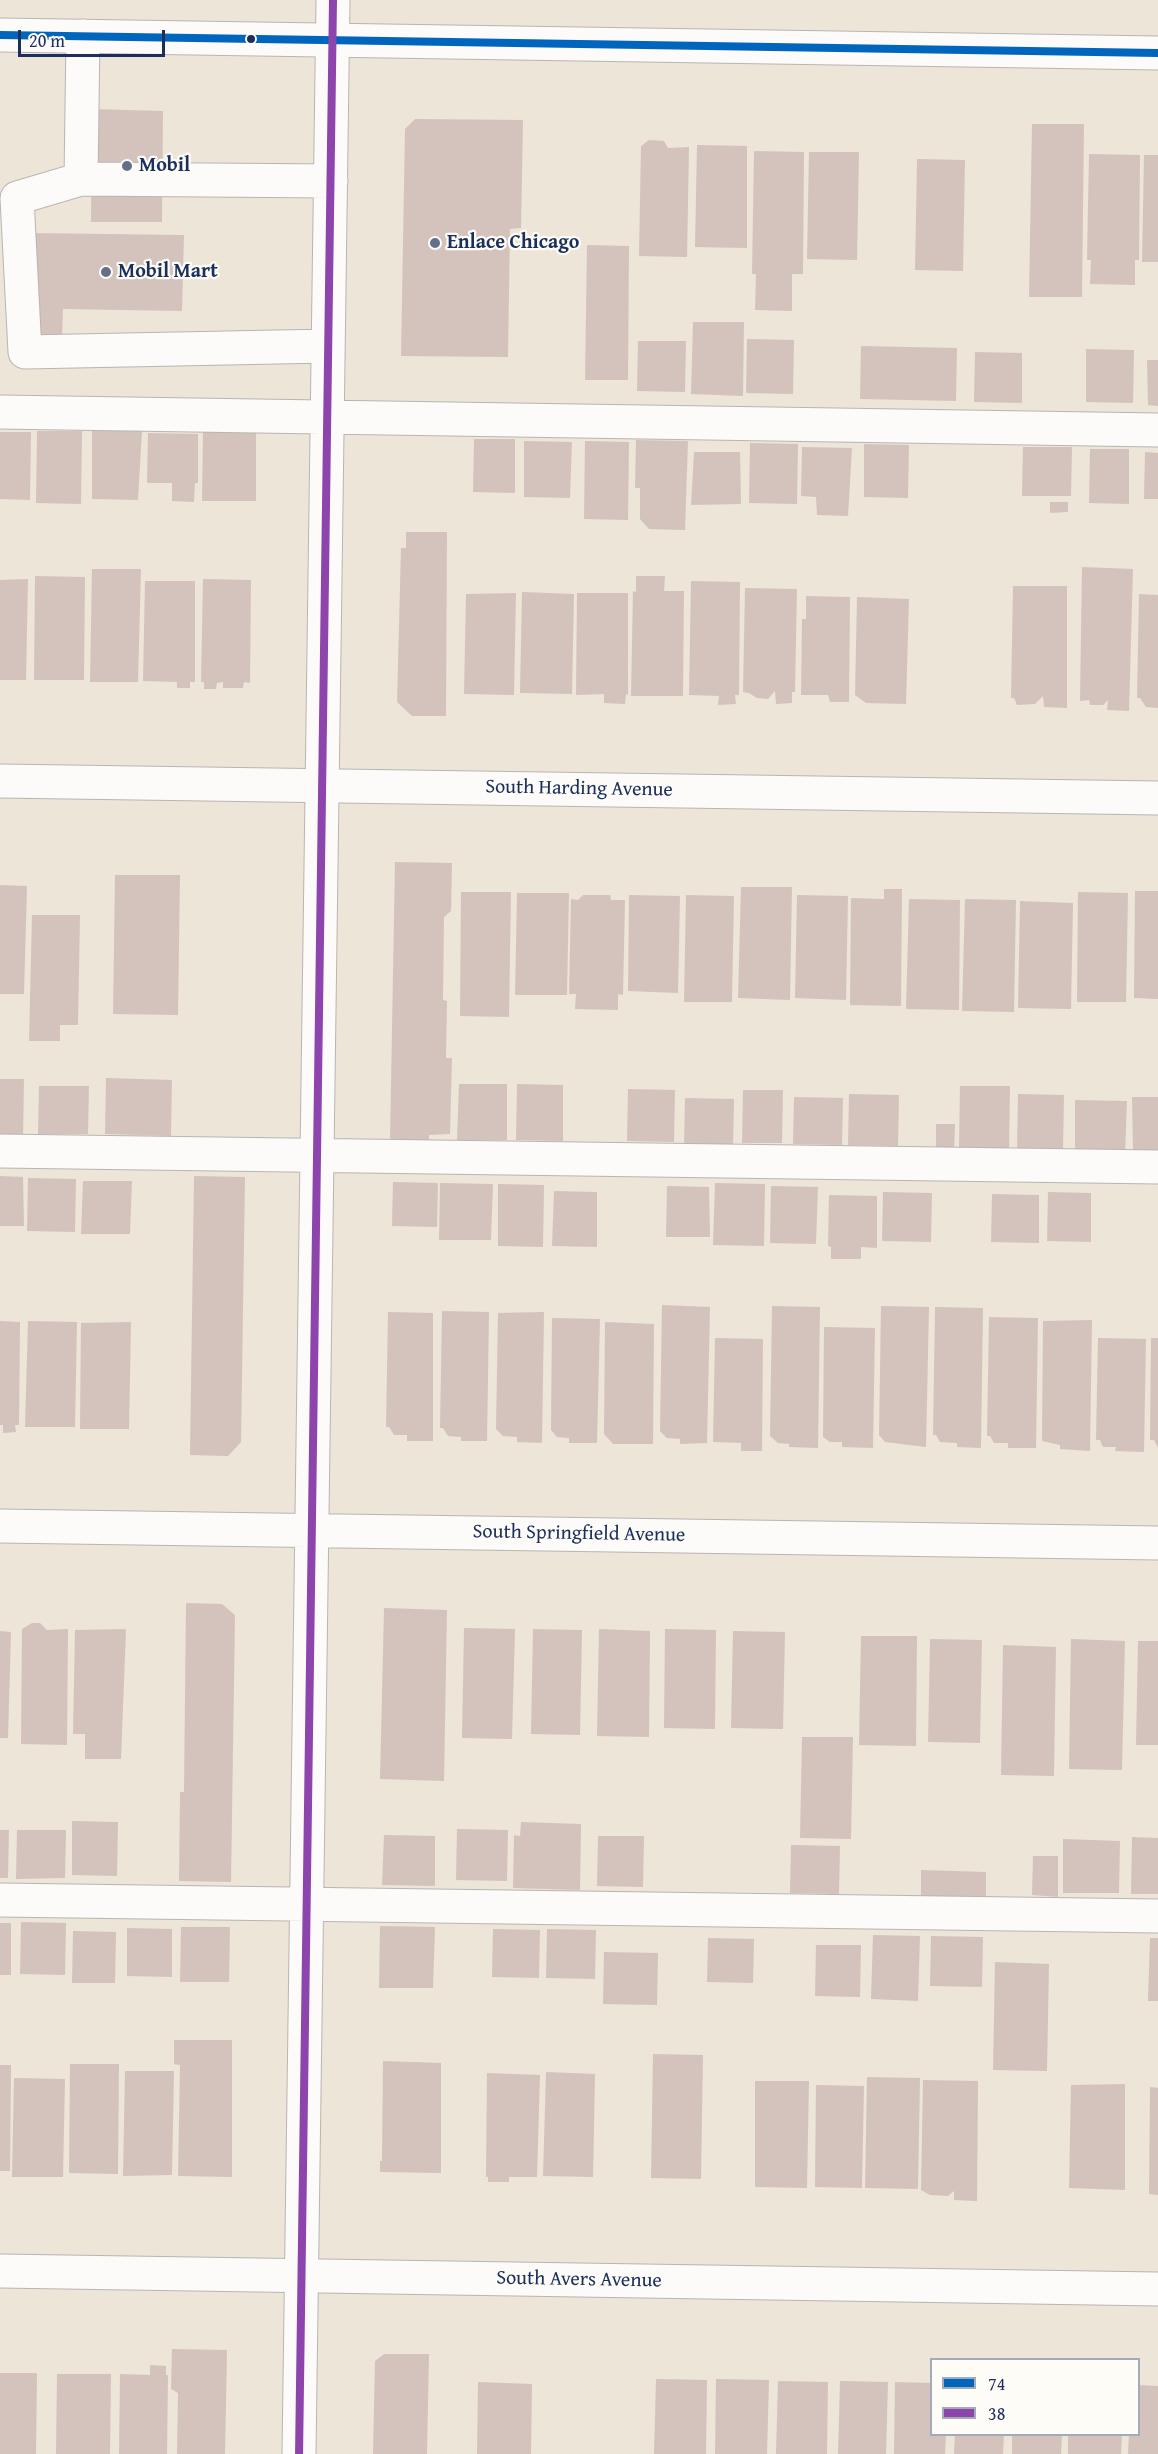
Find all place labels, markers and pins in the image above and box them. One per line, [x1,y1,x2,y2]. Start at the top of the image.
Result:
unlabelled marker [245,33,257,45]
place label: Mobil [139,154,190,178]
marker: Mobil [120,159,134,173]
place label: Enlace Chicago [447,231,579,255]
marker: Enlace Chicago [428,236,442,250]
place label: Mobil Mart [118,260,218,284]
marker: Mobil Mart [99,265,113,279]

